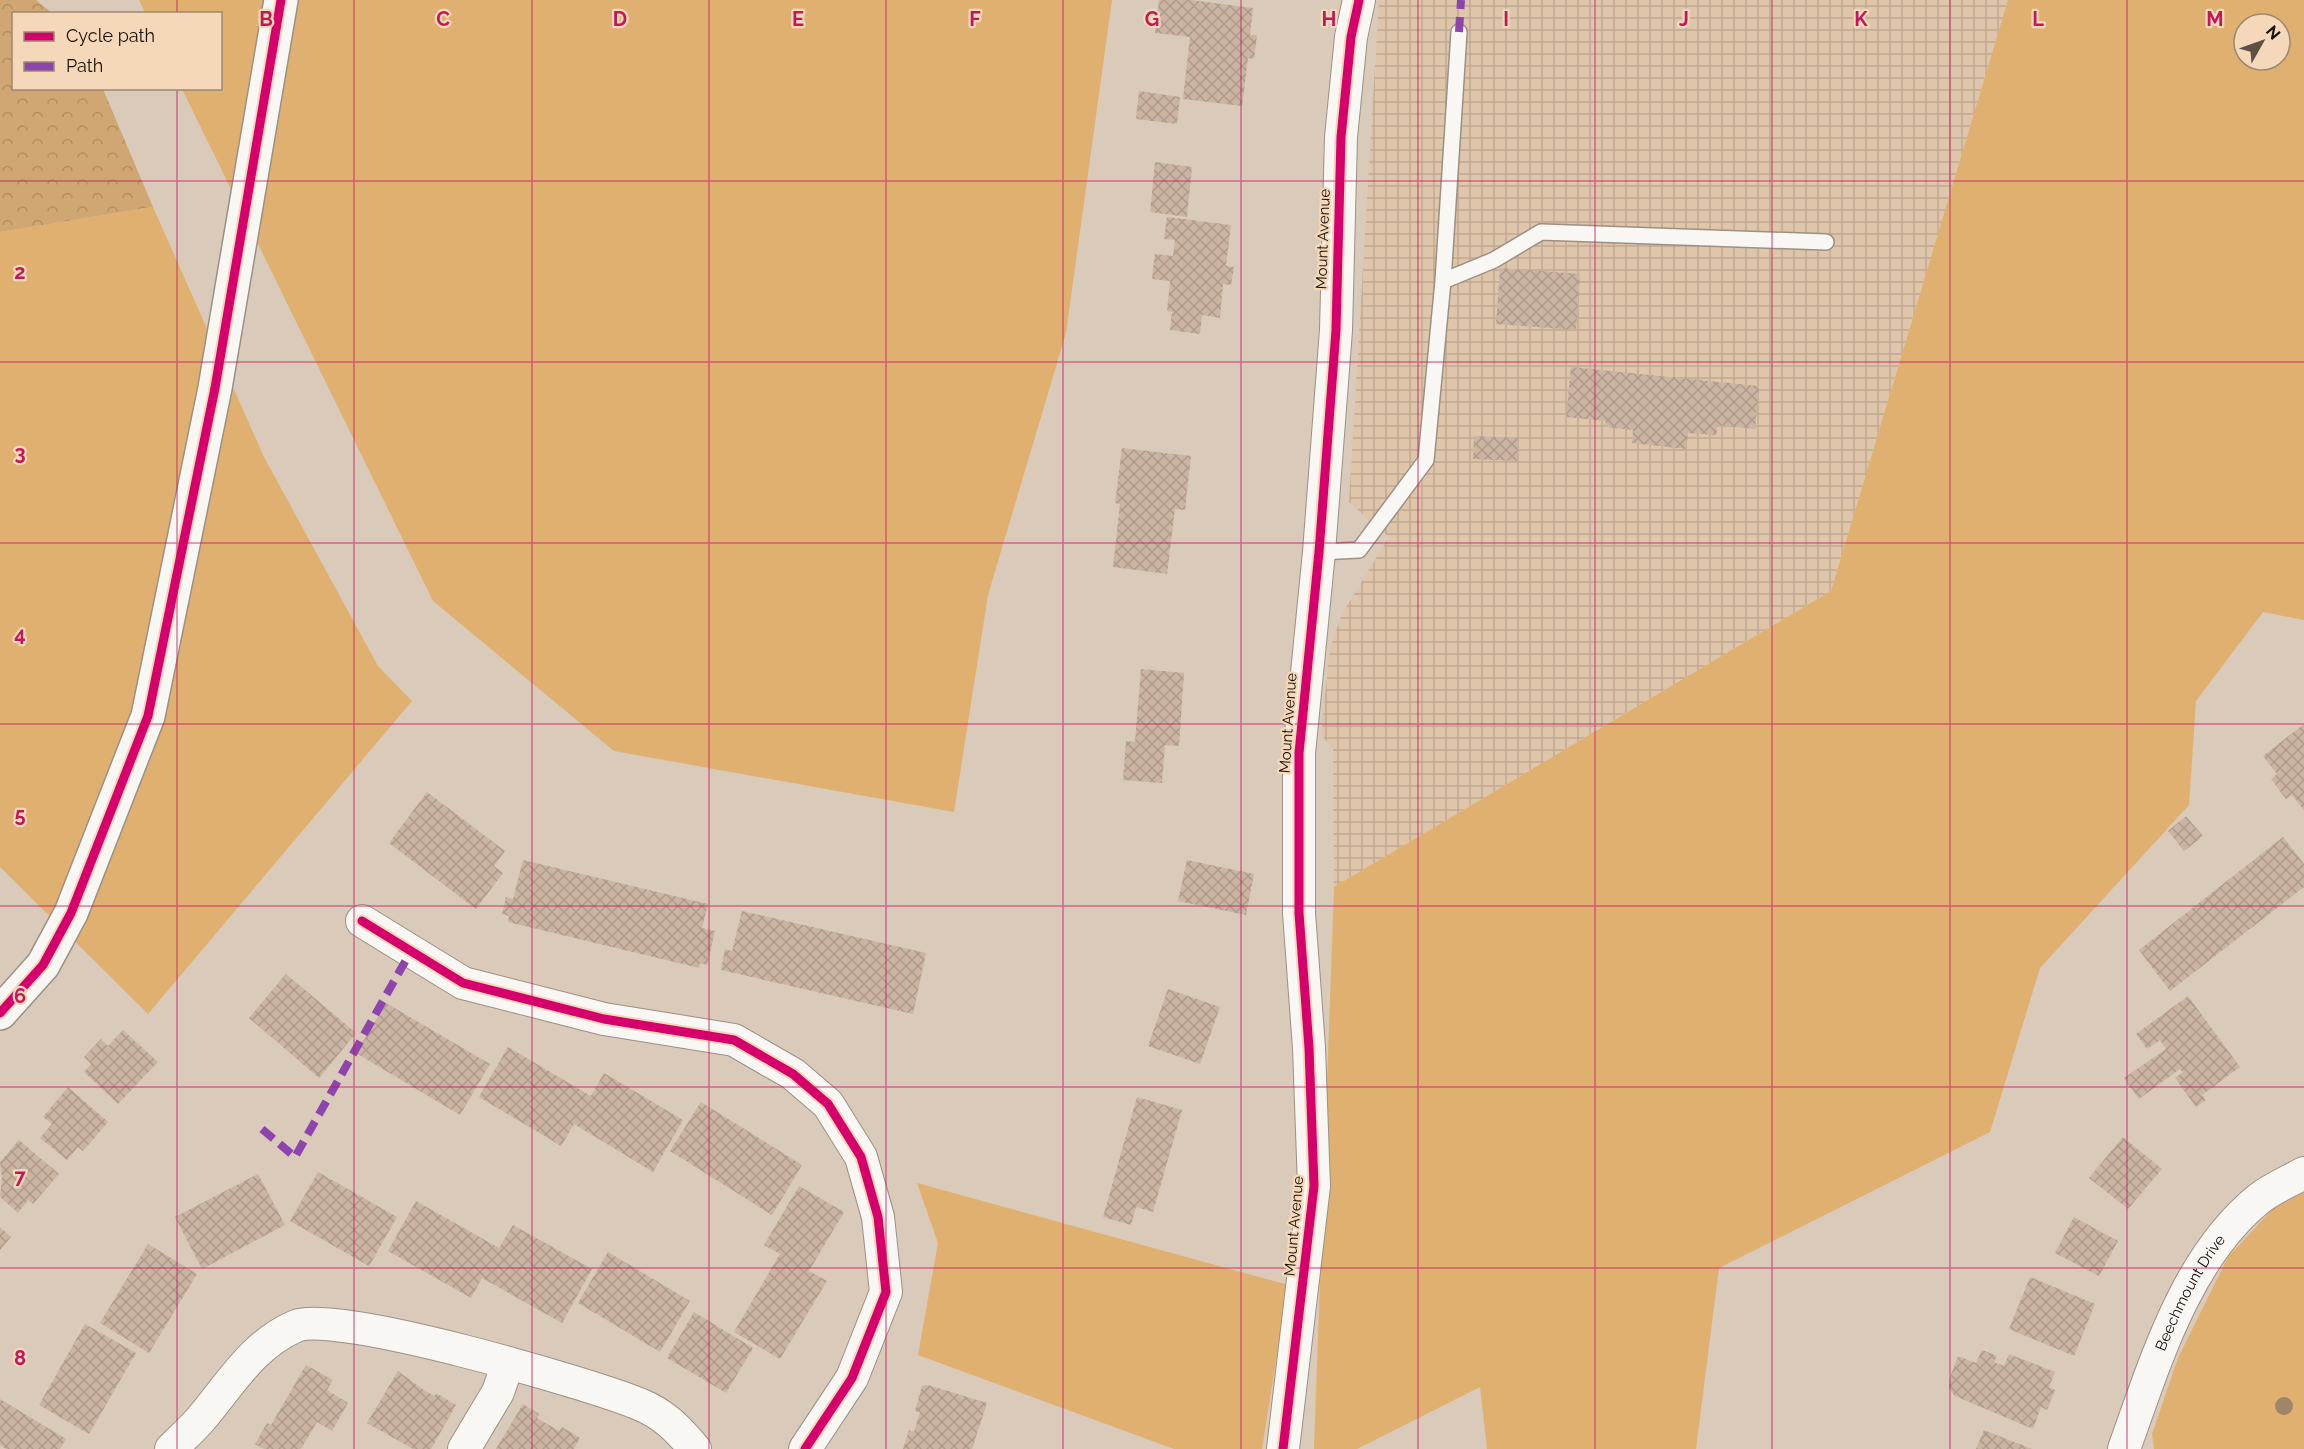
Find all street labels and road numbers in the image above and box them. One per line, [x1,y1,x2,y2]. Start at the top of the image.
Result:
street label: Mount Avenue [1312,188,1334,290]
street label: Mount Avenue [1276,672,1300,774]
street label: Mount Avenue [1281,1175,1307,1277]
street label: Beechmount Drive [2152,1231,2229,1354]

